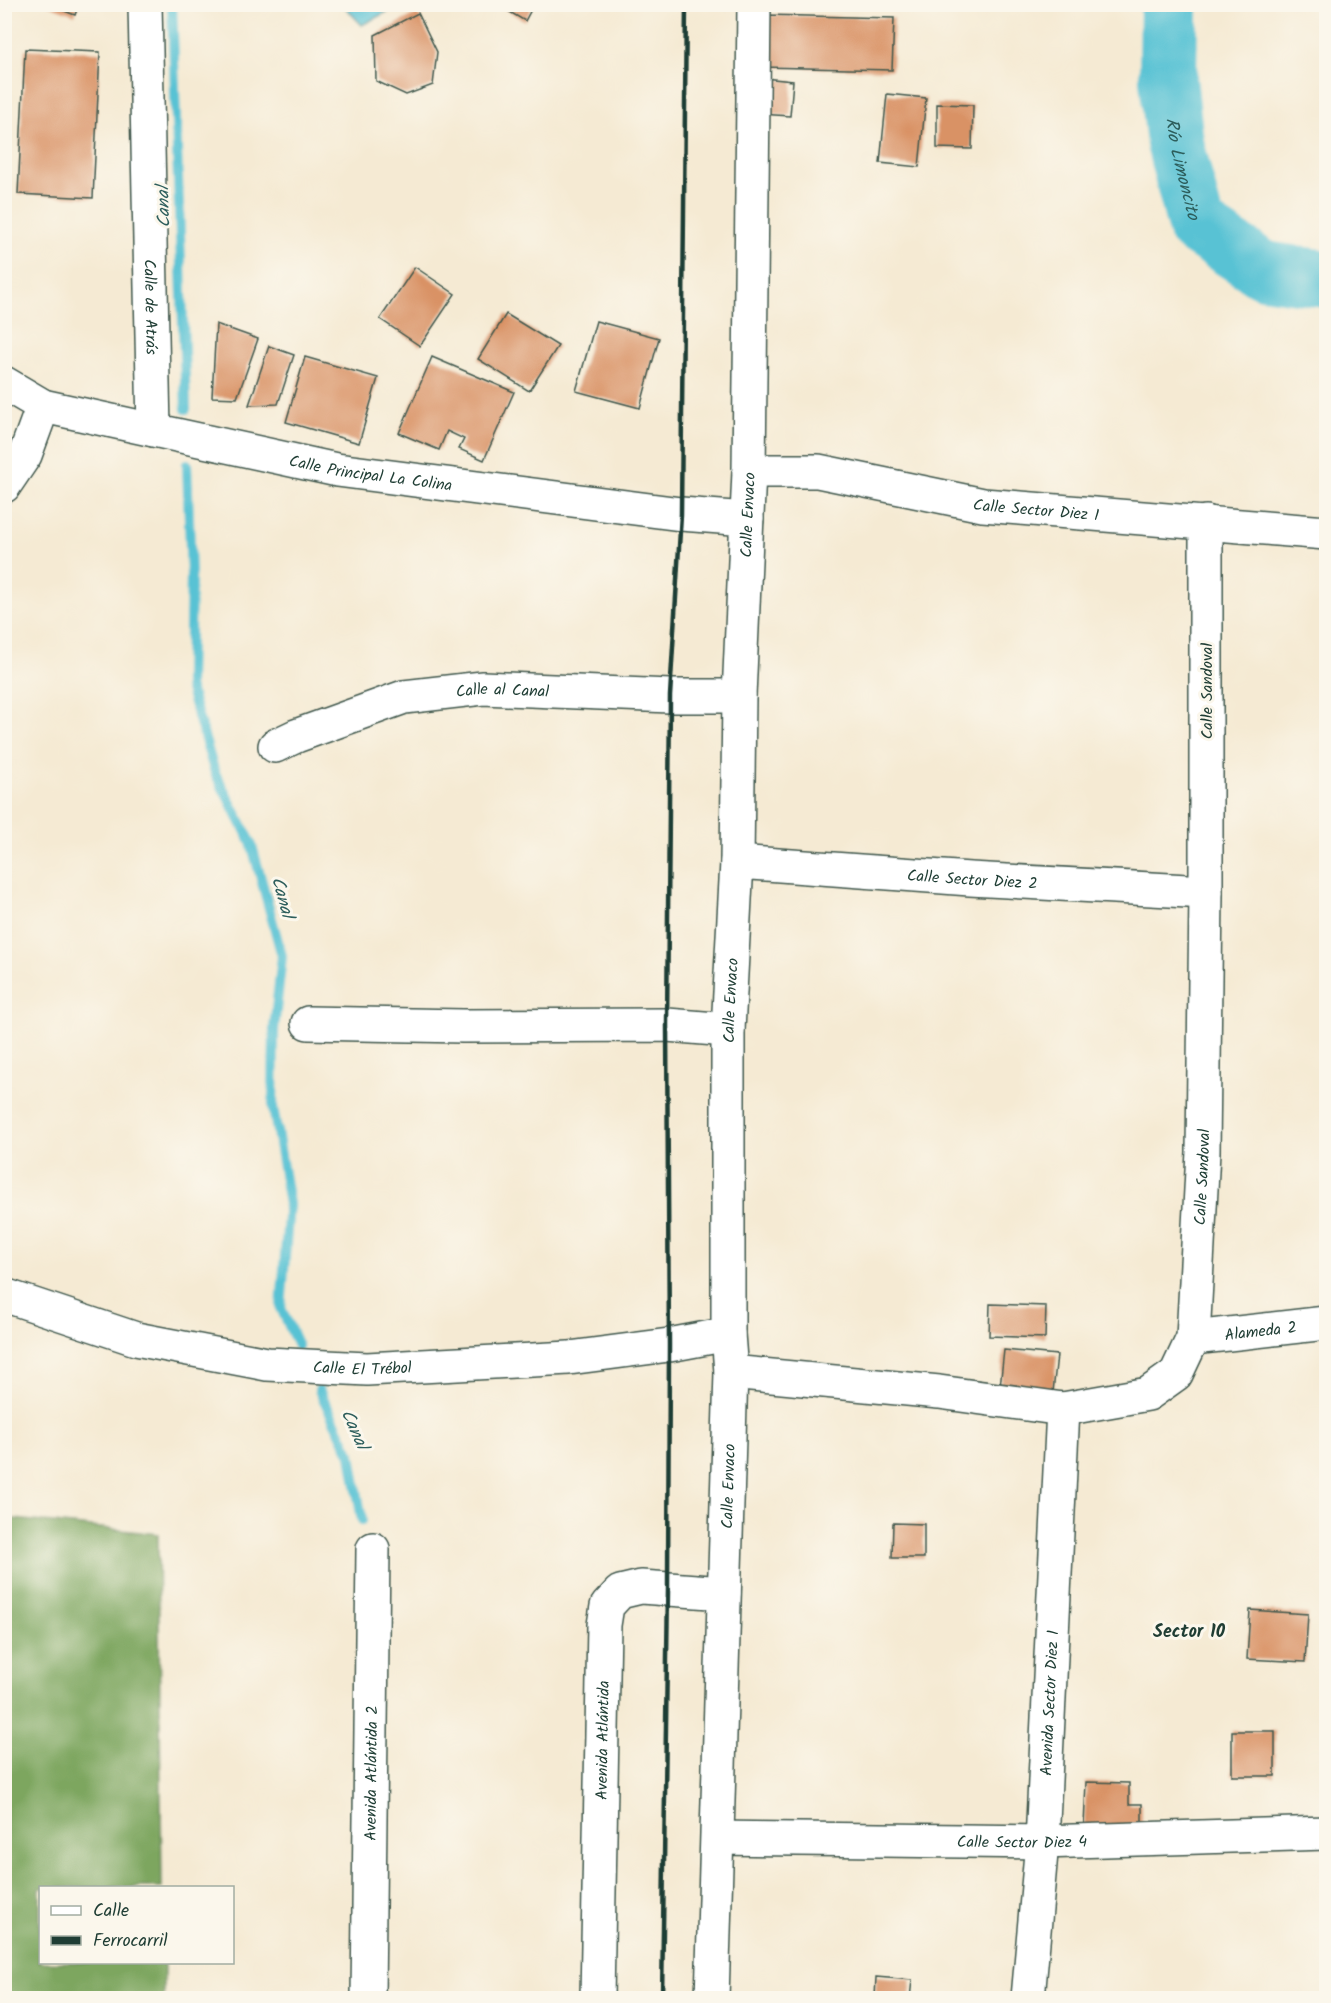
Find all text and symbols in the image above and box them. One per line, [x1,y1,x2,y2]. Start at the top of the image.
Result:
water label: Río Limoncito [1156,116,1207,225]
water label: Canal [149,182,180,228]
street label: Calle de Atrás [136,259,163,355]
street label: Calle Principal La Colina [287,449,454,499]
street label: Calle Envaco [734,472,763,558]
street label: Calle Sector Diez 1 [971,492,1100,528]
street label: Calle Sandoval [1195,643,1220,739]
street label: Calle al Canal [455,677,550,705]
street label: Calle Sector Diez 2 [906,863,1038,897]
water label: Canal [262,874,302,925]
street label: Calle Envaco [717,957,746,1043]
street label: Calle Sandoval [1188,1128,1217,1226]
street label: Alameda 2 [1223,1315,1298,1348]
street label: Calle El Trébol [312,1355,413,1383]
water label: Canal [332,1405,377,1458]
street label: Calle Envaco [715,1443,743,1529]
district label: Sector 10 [1153,1618,1226,1647]
street label: Avenida Sector Diez 1 [1034,1629,1066,1776]
street label: Avenida Atlántida [590,1680,617,1800]
street label: Avenida Atlántida 2 [359,1705,385,1841]
street label: Calle Sector Diez 4 [957,1830,1088,1856]
legend [39,1886,234,1964]
text: Calle [93,1897,129,1926]
text: Ferrocarril [93,1927,168,1956]

